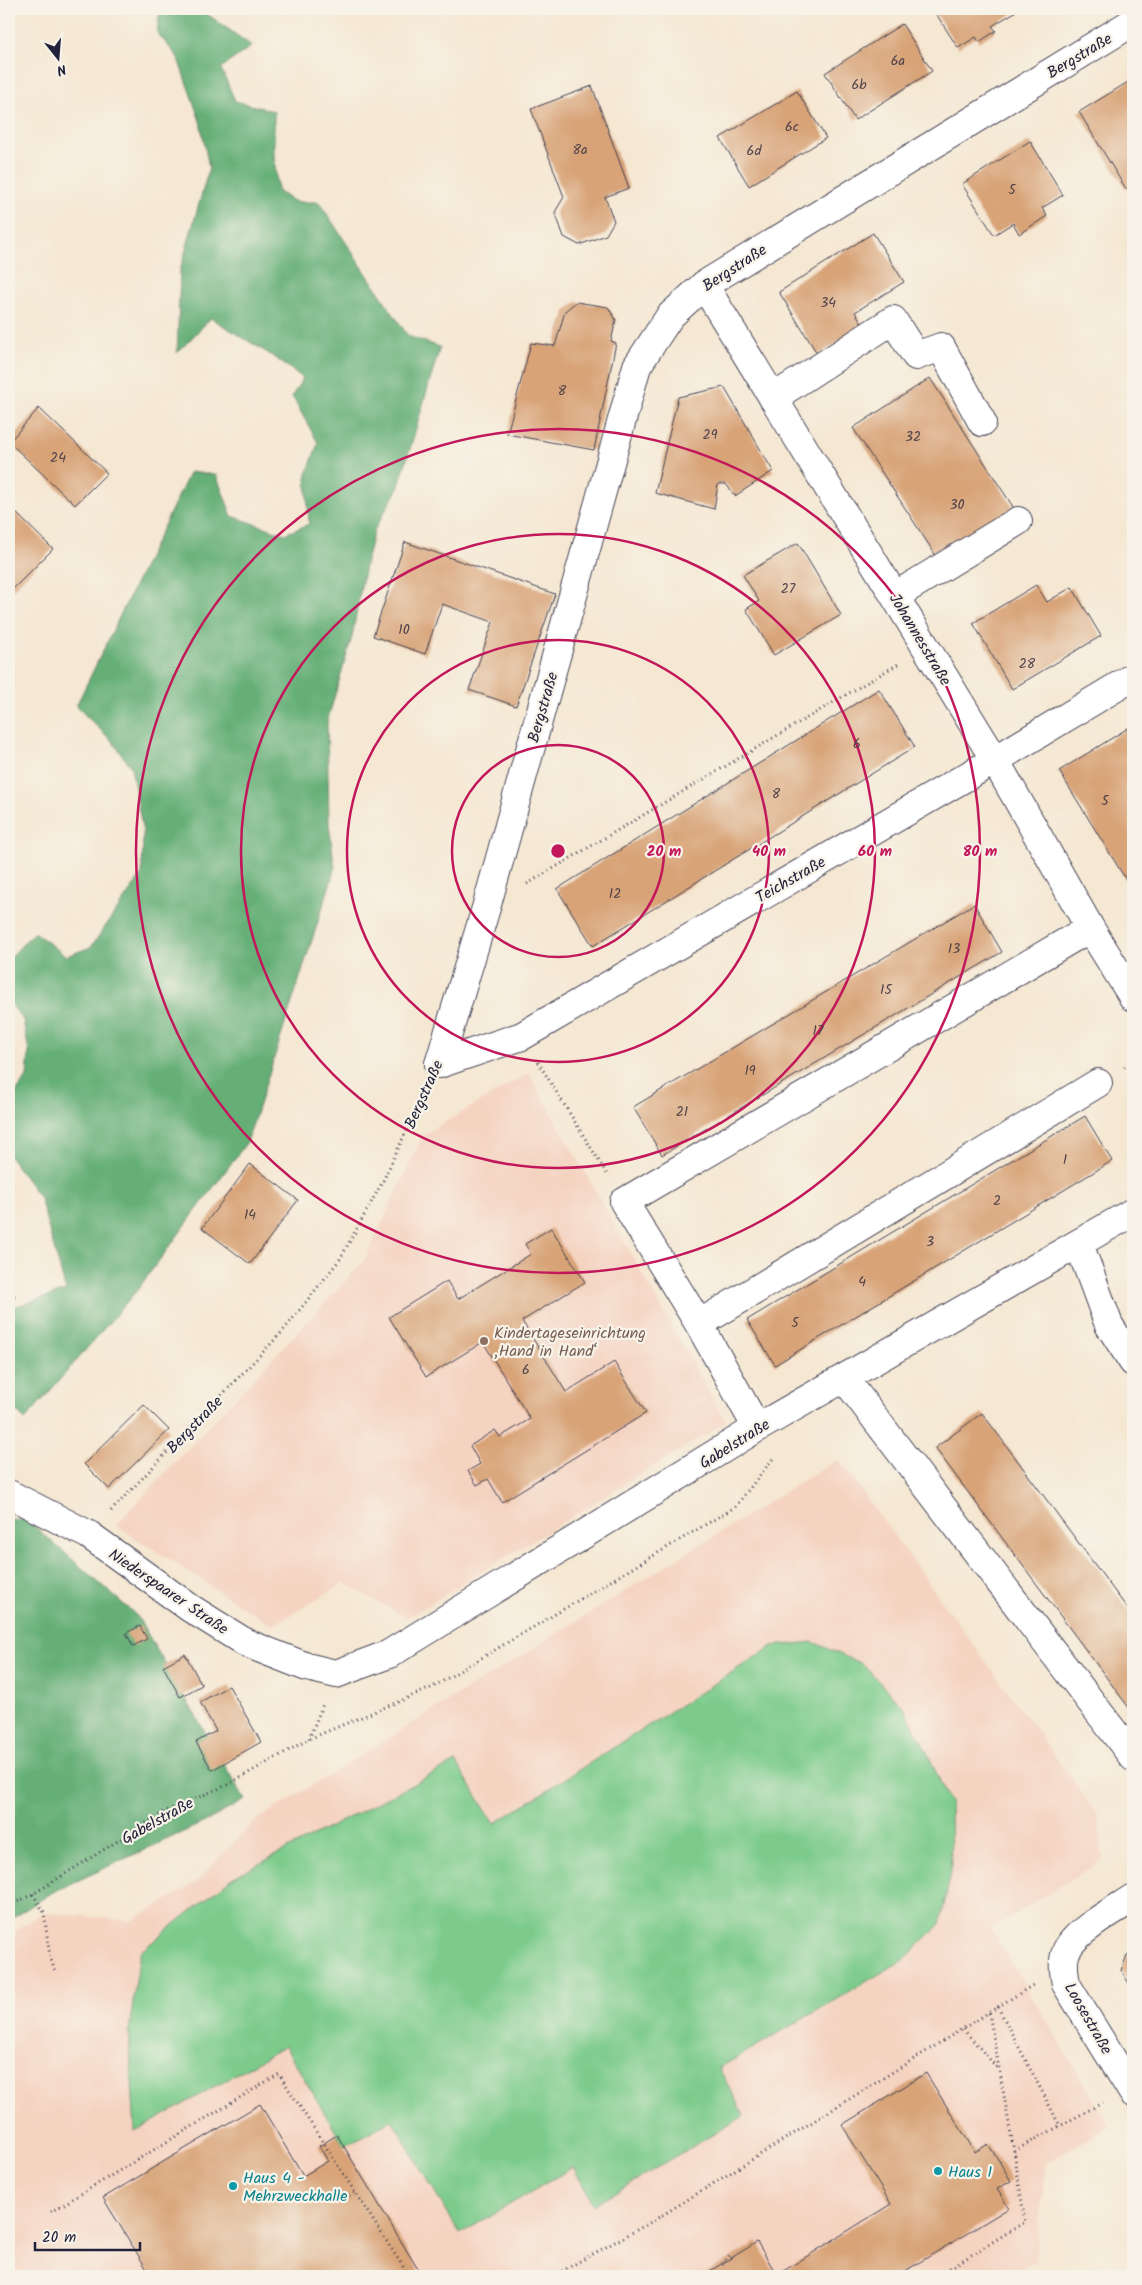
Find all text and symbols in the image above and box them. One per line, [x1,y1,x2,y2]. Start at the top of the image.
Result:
street label: Bergstraße [1042,27,1117,86]
north arrow [32,32,82,82]
house number: 6a [891,50,905,72]
text: N [54,58,69,81]
house number: 6b [851,74,867,96]
house number: 6c [785,116,799,138]
house number: 8a [573,139,588,161]
house number: 6d [747,140,762,162]
house number: 5 [1008,179,1017,201]
street label: Bergstraße [698,238,772,299]
house number: 34 [820,292,836,314]
house number: 8 [558,380,567,402]
house number: 29 [703,424,718,446]
house number: 32 [905,426,921,448]
house number: 24 [50,447,66,469]
house number: 30 [950,494,965,516]
house number: 27 [781,578,796,600]
street label: Johannesstraße [882,589,957,691]
house number: 10 [398,619,410,641]
house number: 28 [1019,653,1036,675]
street label: Bergstraße [521,669,565,746]
house number: 6 [853,733,861,755]
house number: 8 [772,783,781,805]
house number: 5 [1101,790,1110,812]
text: 20 m [647,840,681,864]
text: 40 m [752,840,786,864]
text: 60 m [858,840,892,864]
text: 80 m [963,840,997,864]
centre of rings [549,842,567,860]
street label: Teichstraße [751,850,831,911]
house number: 12 [609,883,621,905]
house number: 13 [948,938,960,960]
house number: 15 [880,979,893,1001]
house number: 17 [813,1020,824,1042]
street label: Bergstraße [398,1056,451,1133]
house number: 19 [744,1060,756,1082]
house number: 21 [676,1101,688,1123]
house number: 1 [1063,1149,1067,1171]
house number: 2 [993,1190,1001,1212]
house number: 14 [244,1204,256,1226]
house number: 3 [926,1231,934,1253]
house number: 4 [858,1271,866,1293]
house number: 5 [791,1312,800,1334]
place label: Kindertageseinrichtung ‚Hand in Hand‘ [494,1321,646,1364]
marker: Kindertageseinrichtung ‚Hand in Hand‘ [478,1335,490,1347]
house number: 6 [522,1359,530,1381]
street label: Bergstraße [161,1390,229,1460]
street label: Gabelstraße [695,1413,775,1476]
street label: Niederspaarer Straße [103,1543,233,1642]
street label: Gabelstraße [117,1791,198,1851]
street label: Loosestraße [1057,1978,1118,2059]
place label: Haus 1 [948,2160,992,2185]
marker: Haus 1 [932,2165,944,2177]
place label: Haus 4 - Mehrzweckhalle [243,2166,347,2209]
marker: Haus 4 - Mehrzweckhalle [227,2180,239,2192]
scale bar [35,2220,140,2252]
text: 20 m [42,2226,76,2250]

